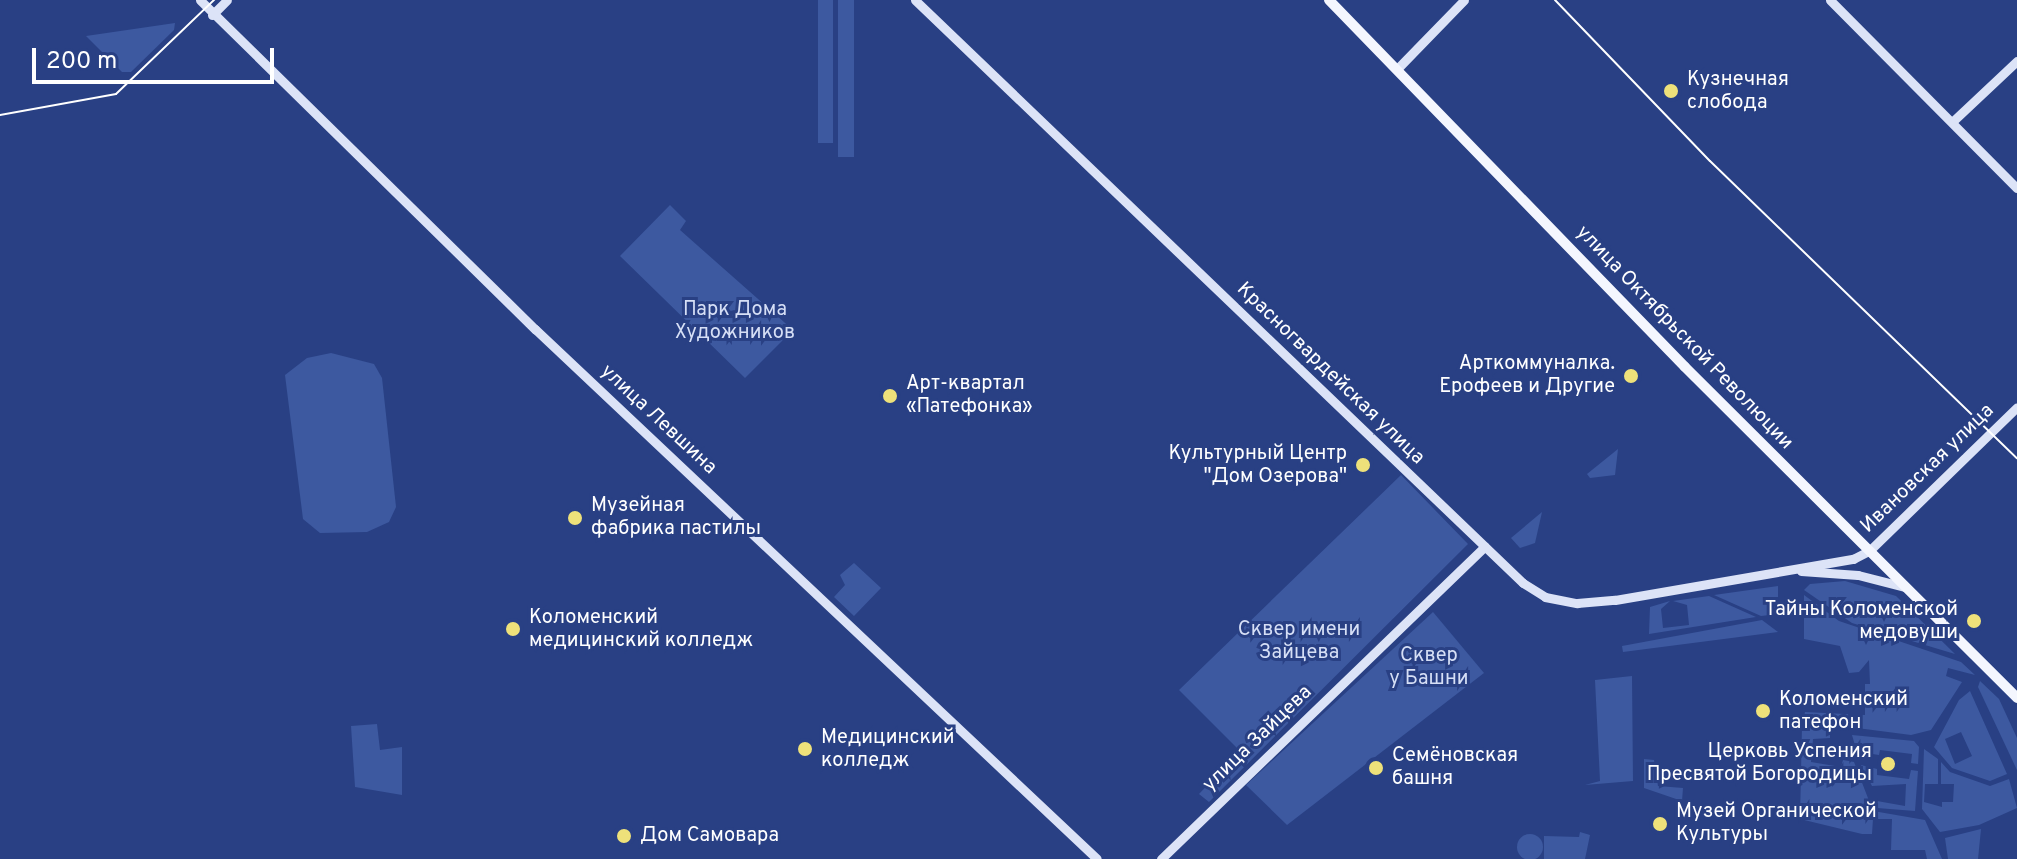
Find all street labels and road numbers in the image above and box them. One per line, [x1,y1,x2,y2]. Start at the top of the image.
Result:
street label: улица Октябрьской Революции [1570,221,1798,455]
street label: Красногвардейская улица [1231,278,1429,470]
street label: улица Левшина [595,360,721,480]
street label: Ивановская улица [1856,399,2000,539]
street label: улица Зайцева [1198,681,1318,797]

